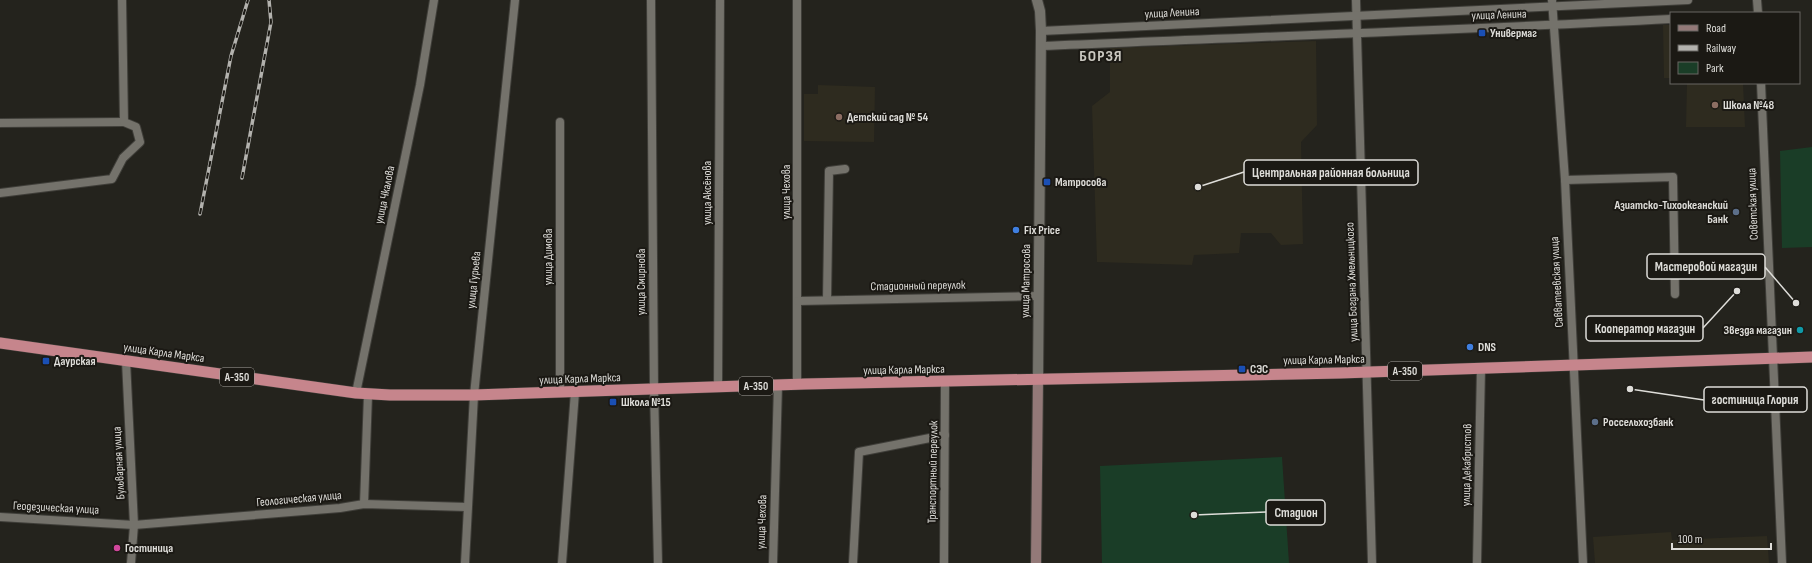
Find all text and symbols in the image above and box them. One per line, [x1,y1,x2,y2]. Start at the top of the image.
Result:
street label: улица Ленина [1144,4,1200,22]
street label: улица Ленина [1471,7,1527,23]
legend [1670,12,1800,84]
text: Road [1706,21,1726,36]
place label: Универмаг [1490,26,1537,41]
marker: Универмаг [1477,28,1487,38]
text: Railway [1706,41,1737,56]
district label: БОРЗЯ [1079,47,1123,66]
text: Park [1706,61,1724,76]
place label: Школа №48 [1723,98,1774,113]
marker: Школа №48 [1710,100,1720,110]
place label: Детский сад № 54 [847,110,928,125]
marker: Детский сад № 54 [834,112,844,122]
callout: Центральная районная больница [1244,160,1418,185]
street label: улица Аксёнова [700,161,715,225]
street label: улица Чкалова [372,164,399,225]
street label: улица Чехова [779,164,794,219]
text: Центральная районная больница [1252,165,1410,181]
street label: Советская улица [1744,167,1762,240]
place label: Матросова [1055,175,1106,190]
marker: Матросова [1042,177,1052,187]
place label: Азиатско-Тихоокеанский Банк [1613,198,1729,227]
marker: Азиатско-Тихоокеанский Банк [1731,207,1741,217]
street label: улица Богдана Хмельницкого [1342,222,1362,342]
place label: Fix Price [1024,223,1060,238]
marker: Fix Price [1011,225,1021,235]
street label: улица Димова [541,228,556,285]
street label: Савватеевская улица [1547,236,1567,328]
street label: улица Матросова [1018,243,1034,318]
street label: улица Смирнова [634,248,649,315]
street label: улица Гурьева [464,250,485,309]
callout: Мастеровой магазин [1647,254,1765,279]
text: Мастеровой магазин [1655,259,1757,275]
street label: Стадионный переулок [870,278,966,294]
callout: Кооператор магазин [1586,316,1703,341]
text: Кооператор магазин [1595,321,1696,337]
place label: Звезда магазин [1724,323,1792,338]
marker: Звезда магазин [1795,325,1805,335]
street label: улица Карла Маркса [123,340,206,366]
place label: DNS [1478,340,1497,355]
marker: DNS [1465,342,1475,352]
street label: улица Карла Маркса [1283,352,1365,368]
place label: Даурская [54,354,95,369]
marker: Даурская [41,356,51,366]
street label: улица Карла Маркса [863,362,945,378]
place label: СЭС [1250,362,1268,377]
road number: А-350 [1388,362,1422,380]
marker: СЭС [1237,364,1247,374]
road number: А-350 [220,368,254,386]
street label: улица Карла Маркса [539,370,621,388]
road number: А-350 [739,377,773,395]
callout: гостиница Глория [1704,387,1807,412]
text: гостиница Глория [1712,392,1798,408]
place label: Школа №15 [621,395,671,410]
marker: Школа №15 [608,397,618,407]
place label: Россельхозбанк [1603,415,1674,430]
marker: Россельхозбанк [1590,417,1600,427]
street label: Транспортный переулок [925,420,941,524]
street label: улица Декабристов [1459,424,1475,506]
street label: Бульварная улица [110,426,128,500]
street label: Геологическая улица [256,488,343,510]
street label: улица Чехова [754,494,770,550]
street label: Геодезическая улица [13,498,100,518]
callout: Стадион [1266,500,1325,525]
text: Стадион [1274,505,1318,521]
scale bar [1672,525,1771,551]
text: 100 m [1678,532,1703,547]
place label: Гостиница [125,541,173,556]
marker: Гостиница [112,543,122,553]

